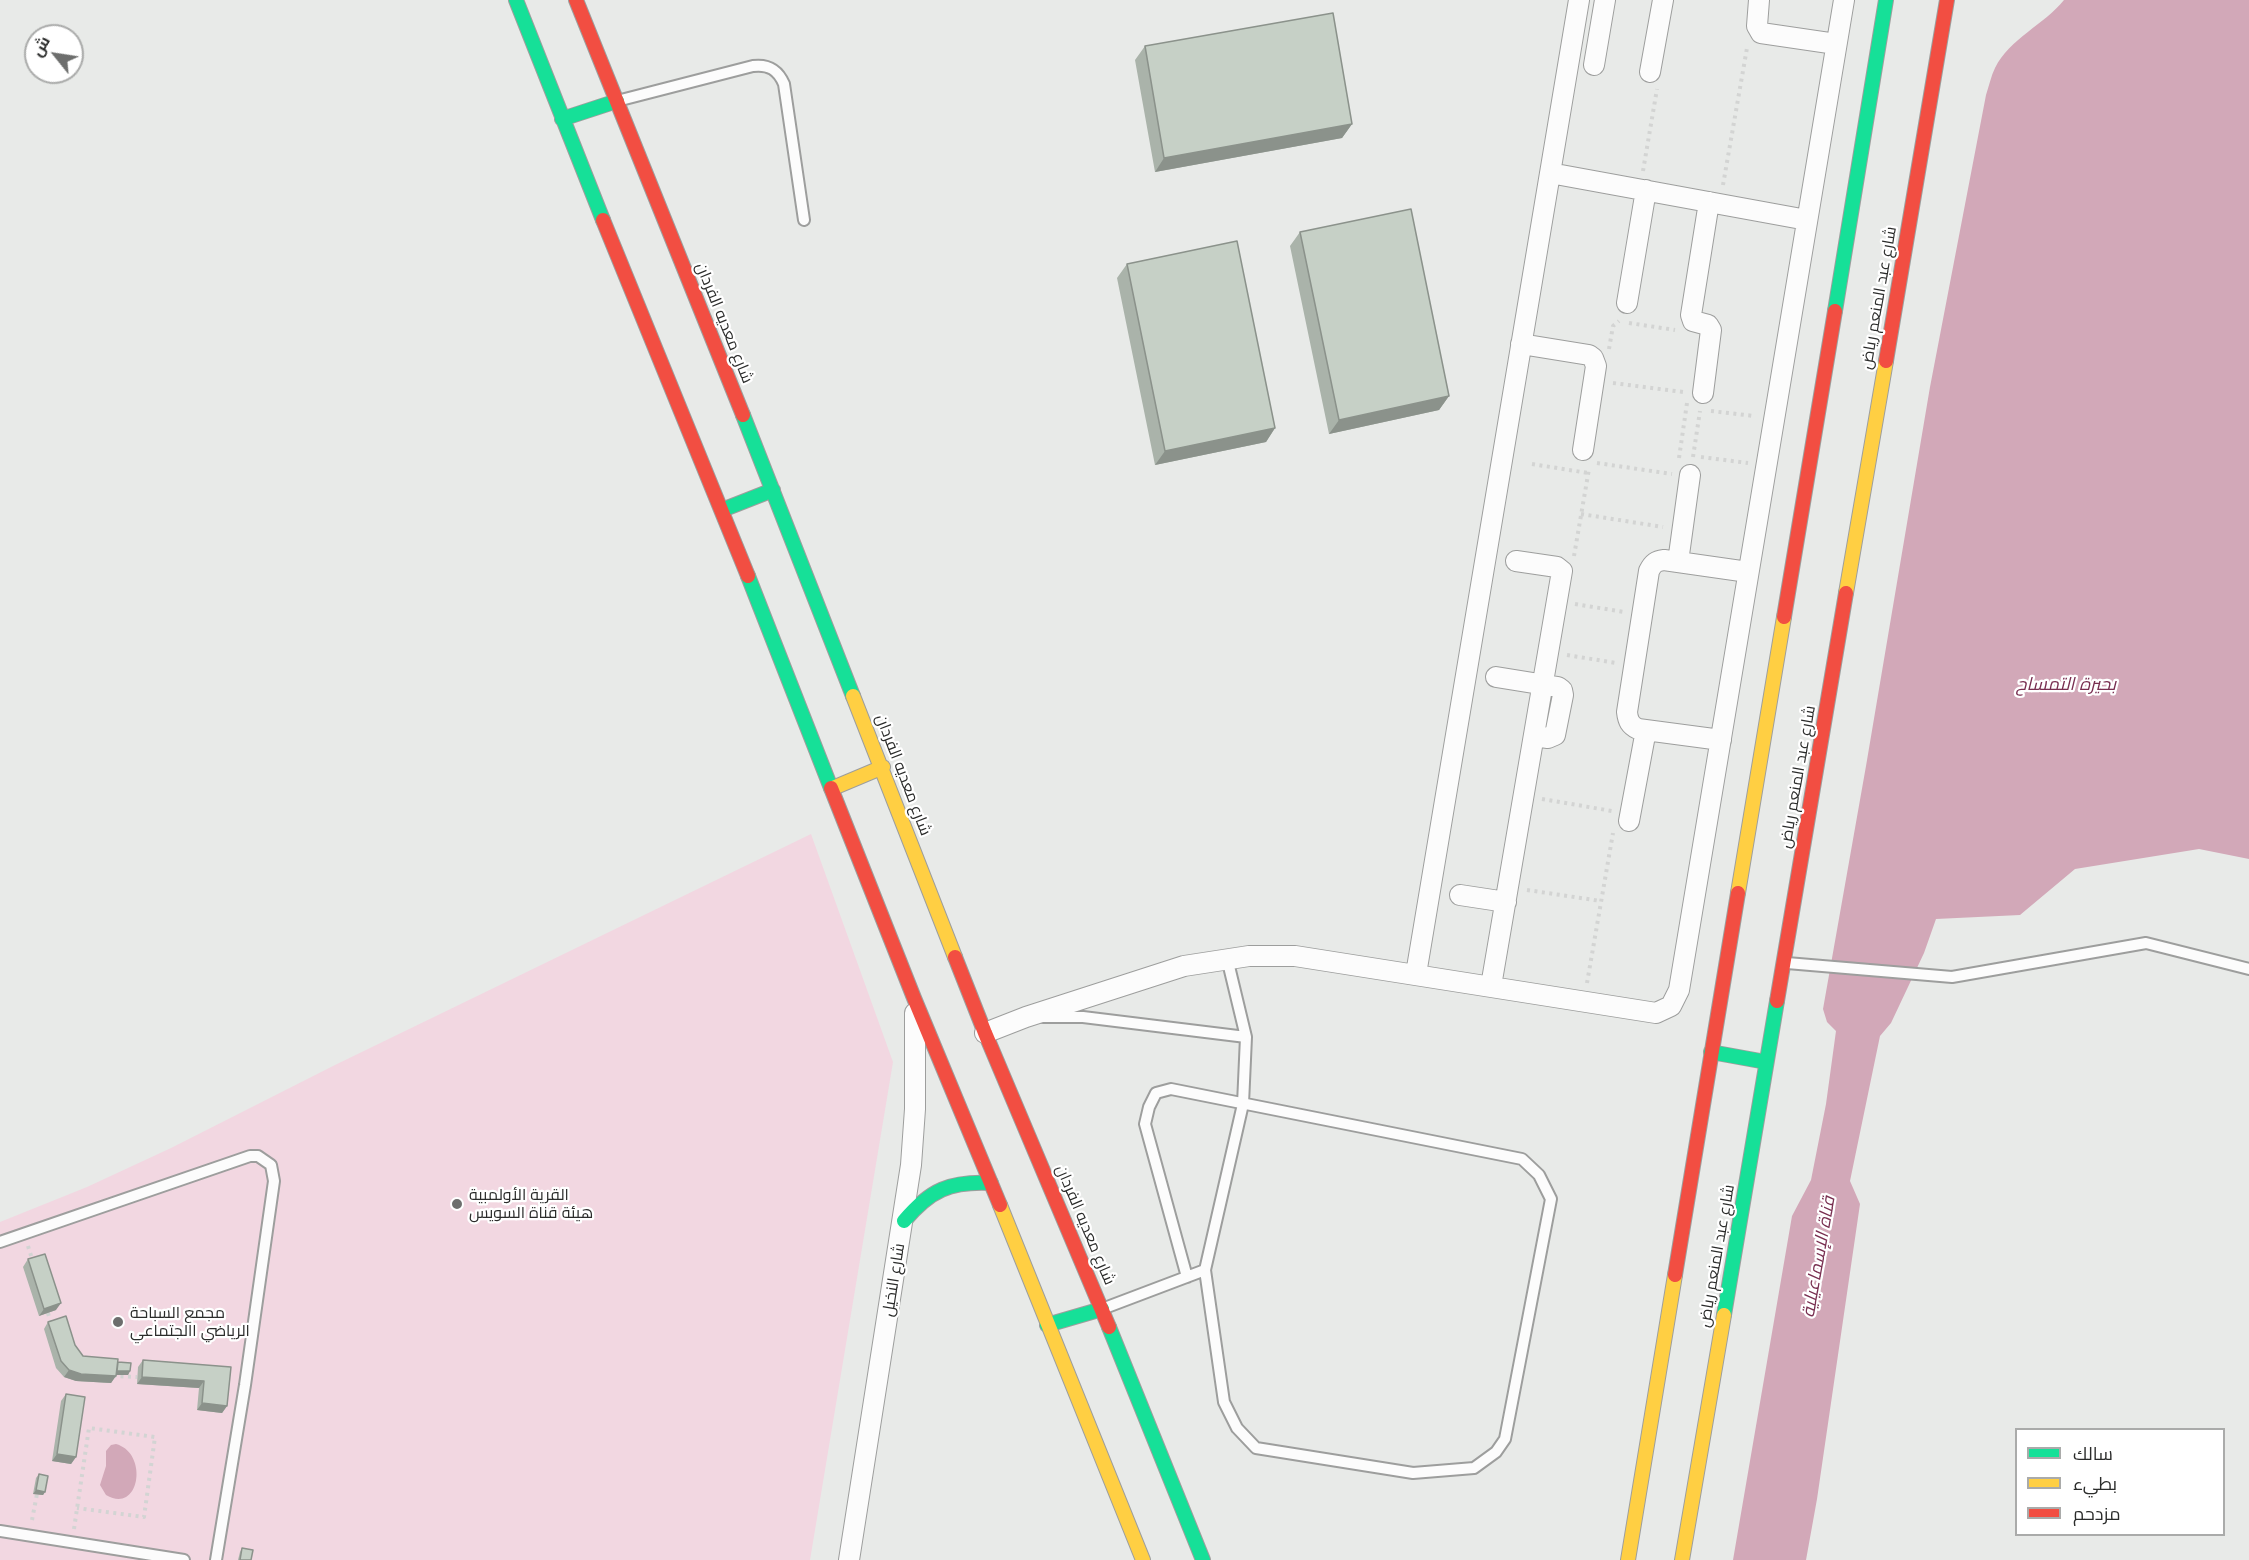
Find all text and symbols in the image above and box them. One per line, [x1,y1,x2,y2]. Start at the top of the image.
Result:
north arrow [24,24,84,84]
text: ش [25,32,55,60]
street label: شارع عبد المنعم رياض [1857,225,1901,371]
street label: شارع معديه الفردان [691,260,757,386]
water label: بحيرة التمساح [2016,674,2116,696]
street label: شارع عبد المنعم رياض [1776,704,1820,850]
street label: شارع معديه الفردان [871,712,935,838]
street label: شارع معديه الفردان [1051,1162,1119,1288]
street label: شارع عبد المنعم رياض [1695,1183,1739,1329]
place label: القرية الأولمبية هيئة قناة السويس [469,1185,593,1223]
water label: قناة الإسماعيلية [1798,1195,1840,1319]
marker: القرية الأولمبية هيئة قناة السويس [450,1197,464,1211]
street label: شارع النخيل [879,1242,909,1318]
place label: مجمع السباحة الرياضي االجتماعي [130,1303,250,1341]
marker: مجمع السباحة الرياضي االجتماعي [111,1315,125,1329]
legend [2015,1428,2225,1536]
text: سالك [2073,1441,2113,1465]
text: بطيء [2073,1471,2117,1495]
text: مزدحم [2073,1501,2121,1525]

